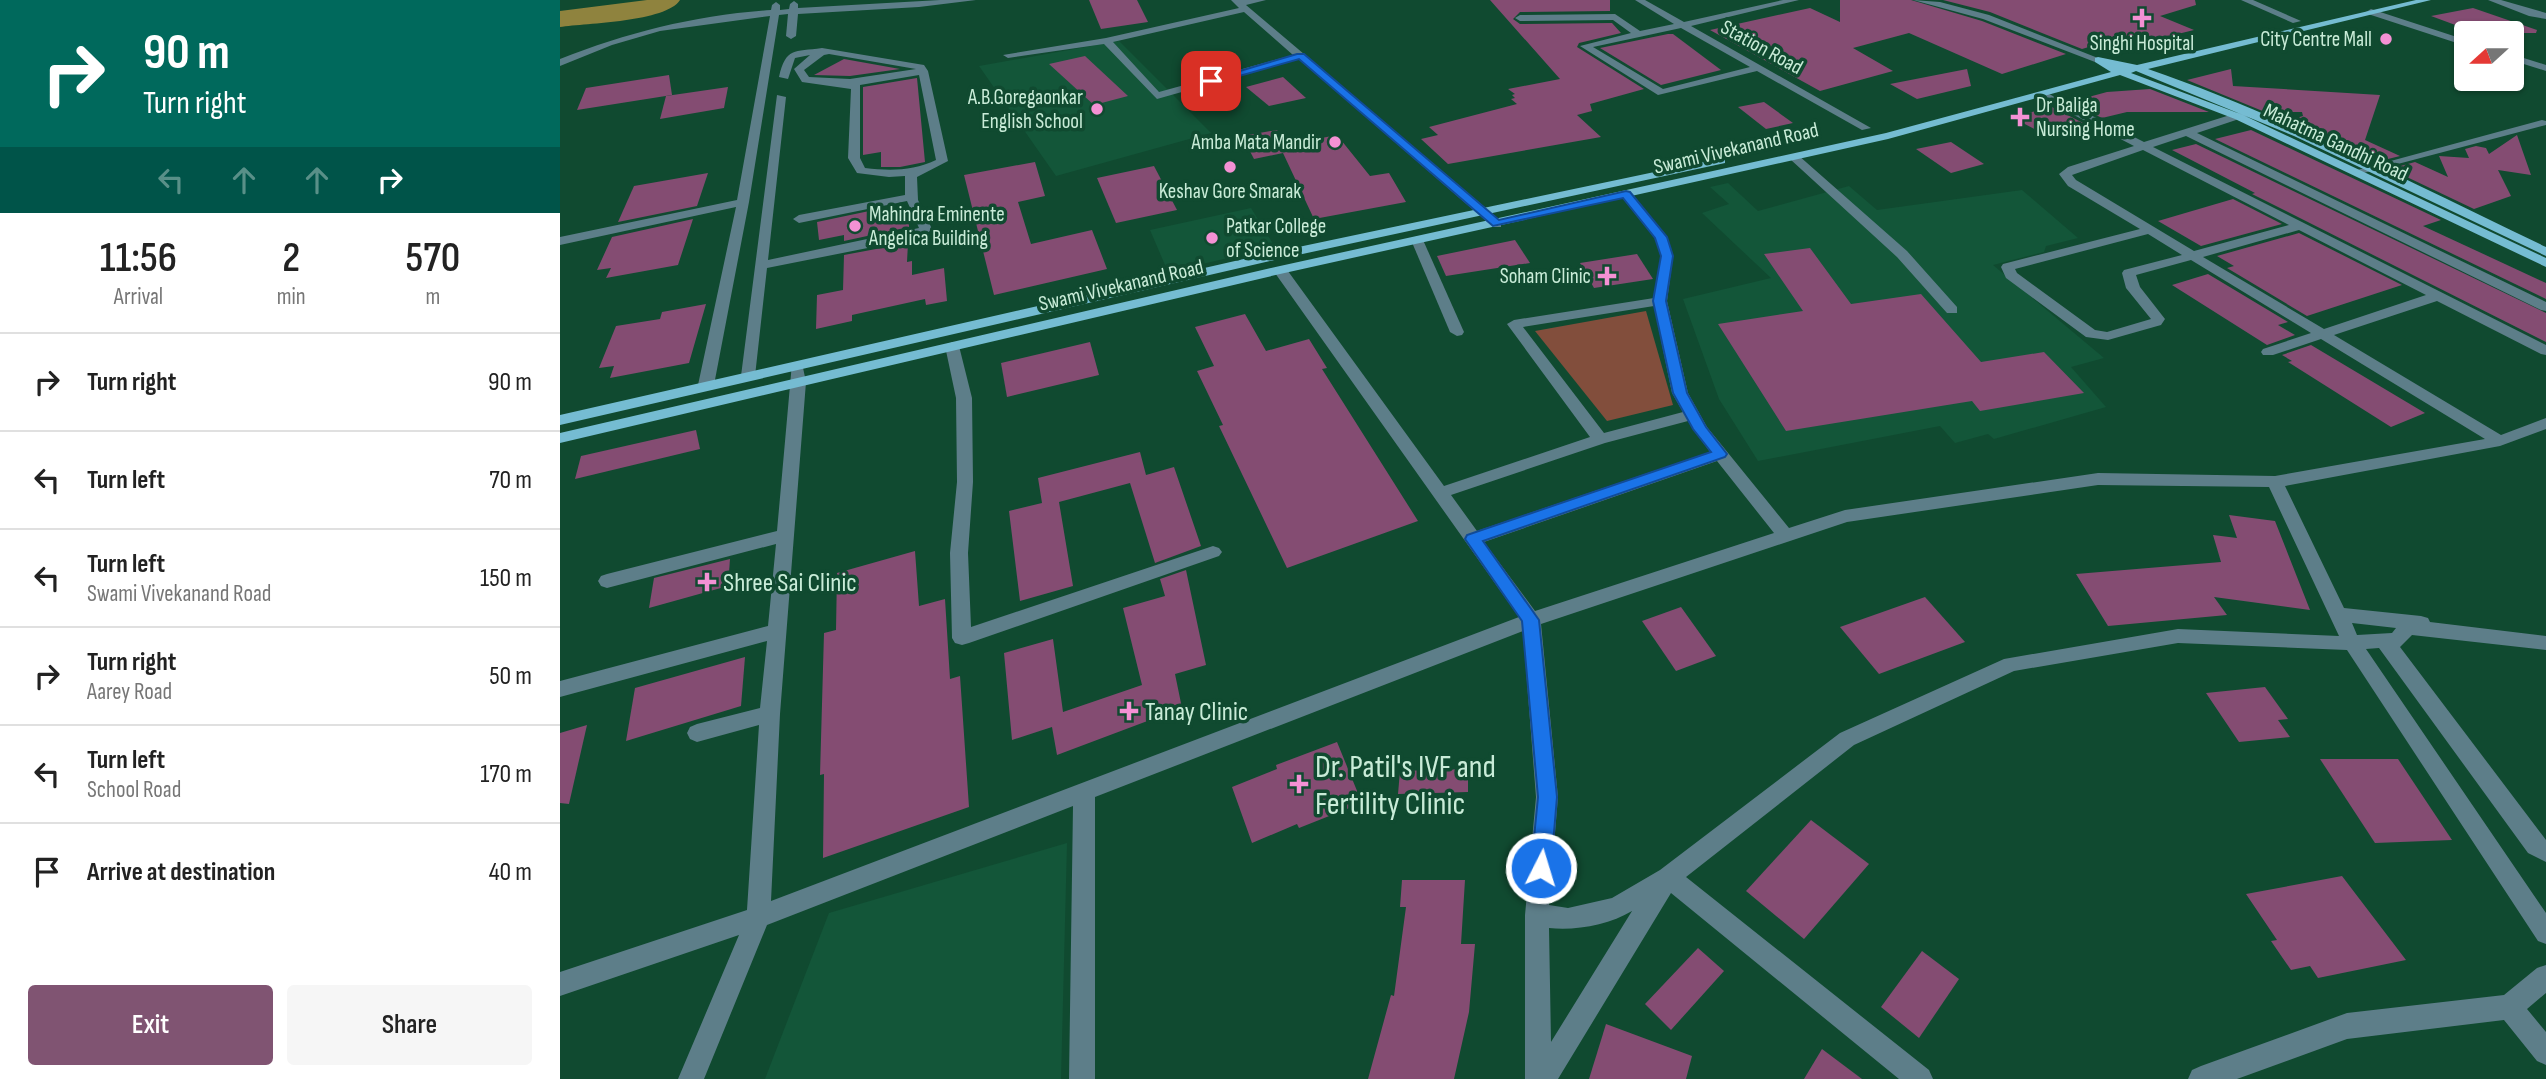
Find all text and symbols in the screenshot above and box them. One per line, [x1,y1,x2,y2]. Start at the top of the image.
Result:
marker: Singhi Hospital [2132,8,2152,28]
street label: Station Road [1716,15,1807,80]
north arrow [2454,21,2524,91]
map controls [2454,21,2524,91]
text: 90 m [143,24,230,83]
place label: City Centre Mall [2260,27,2372,52]
icon: right [28,28,119,119]
place label: Singhi Hospital [2090,31,2194,56]
marker: City Centre Mall [2378,31,2394,47]
pin [1181,51,1241,111]
icon: arrive [1192,62,1230,100]
text: Turn right [143,84,247,123]
place label: A.B.Goregaonkar English School [967,85,1083,134]
place label: Dr Baliga Nursing Home [2036,93,2135,142]
street label: Mahatma Gandhi Road [2260,98,2412,187]
marker: A.B.Goregaonkar English School [1089,101,1105,117]
marker: Dr Baliga Nursing Home [2010,107,2030,127]
street label: Swami Vivekanand Road [1651,117,1821,180]
place label: Amba Mata Mandir [1190,130,1321,155]
marker: Amba Mata Mandir [1327,134,1343,150]
marker: Keshav Gore Smarak [1222,159,1238,175]
icon: left [152,161,190,199]
icon: ahead [225,161,263,199]
icon: ahead [298,161,336,199]
icon: right [371,161,409,199]
place label: Keshav Gore Smarak [1159,179,1301,204]
place label: Mahindra Eminente Angelica Building [868,202,1005,251]
place label: Patkar College of Science [1226,214,1326,263]
marker: Mahindra Eminente Angelica Building [847,218,863,234]
marker: Patkar College of Science [1204,230,1220,246]
text: 11:56 [100,233,177,284]
text: 2 [282,233,300,284]
text: 570 [406,233,460,284]
street label: Swami Vivekanand Road [1036,254,1206,317]
place label: Soham Clinic [1500,264,1591,289]
marker: Soham Clinic [1597,266,1617,286]
text: Arrival [114,283,163,311]
text: min [277,283,306,311]
text: m [425,283,440,311]
icon: right [28,363,66,401]
text: Turn right [87,367,176,398]
text: 90 m [488,367,532,398]
icon: left [28,461,66,499]
text: Turn left [87,465,165,496]
text: 70 m [489,465,532,496]
text: Turn left [87,549,165,580]
icon: left [28,559,66,597]
text: 150 m [480,563,532,594]
place label: Shree Sai Clinic [723,568,857,599]
marker: Shree Sai Clinic [697,572,717,592]
text: Swami Vivekanand Road [87,580,271,608]
text: Turn right [87,647,176,678]
icon: right [28,657,66,695]
text: 50 m [489,661,532,692]
text: Aarey Road [87,678,172,706]
place label: Tanay Clinic [1145,697,1248,728]
marker: Tanay Clinic [1119,701,1139,721]
text: Turn left [87,745,165,776]
place label: Dr. Patil's IVF and Fertility Clinic [1315,748,1496,824]
icon: left [28,755,66,793]
text: 170 m [480,759,532,790]
marker: Dr. Patil's IVF and Fertility Clinic [1289,774,1309,794]
text: School Road [87,776,181,804]
position arrow [1504,831,1578,905]
icon: arrive [28,853,66,891]
text: Arrive at destination [87,857,275,888]
text: 40 m [489,857,532,888]
button: Exit [28,985,273,1065]
button: Share [287,985,532,1065]

